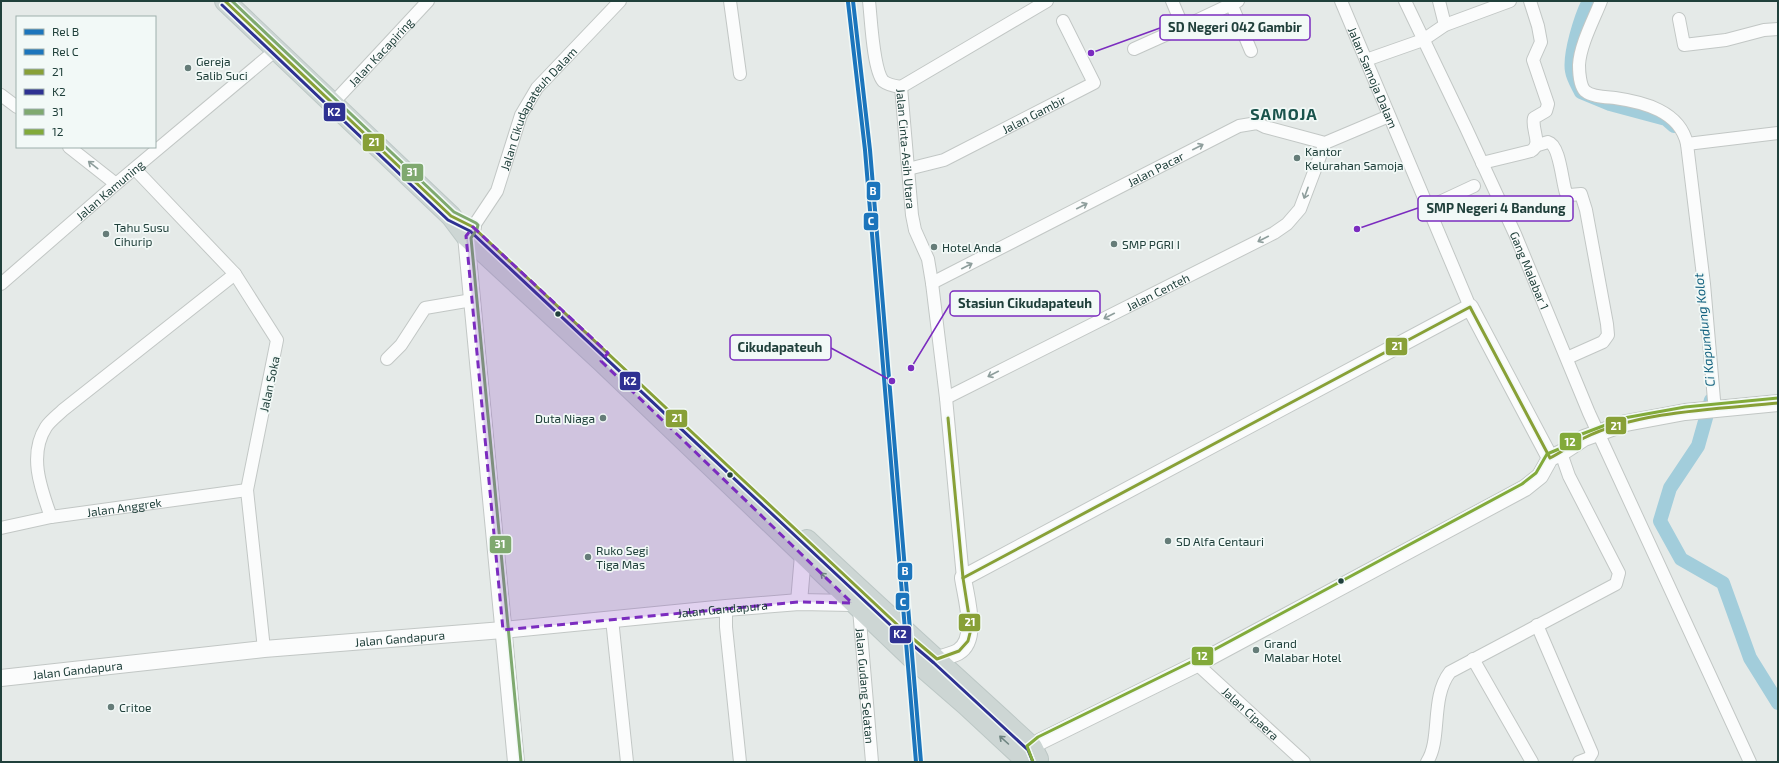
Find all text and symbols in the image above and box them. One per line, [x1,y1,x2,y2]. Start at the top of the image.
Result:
street label: Jalan Kacapiring [346,15,416,89]
callout: SD Negeri 042 Gambir [1160,15,1310,40]
legend [16,16,156,148]
text: SD Negeri 042 Gambir [1168,19,1302,35]
text: Rel B [52,24,79,38]
street label: Jalan Samoja Dalam [1346,25,1401,130]
text: Rel C [52,44,79,58]
street label: Jalan Cikudapateuh Dalam [497,44,579,172]
place label: Gereja Salib Suci [196,54,248,82]
marker: Gereja Salib Suci [183,63,193,73]
text: 21 [52,64,64,78]
text: K2 [52,84,66,98]
street label: Jalan Cinta-Asih Utara [894,88,918,210]
street label: Jalan Gambir [999,92,1068,136]
line badge: K2 [323,102,346,122]
text: 31 [52,104,63,118]
district label: SAMOJA [1250,104,1318,123]
text: K2 [327,105,341,118]
text: 12 [52,124,64,138]
line badge: 21 [362,133,385,152]
text: 21 [368,135,380,148]
one-way arrow [1192,143,1204,151]
place label: Kantor Kelurahan Samoja [1305,144,1404,173]
street label: Jalan Pacar [1125,148,1186,189]
marker: Kantor Kelurahan Samoja [1292,153,1302,163]
street label: Jalan Kamuning [73,156,147,223]
one-way arrow [87,161,98,170]
line badge: 31 [401,163,424,182]
text: 31 [407,165,418,178]
line badge: B [866,181,881,201]
text: B [869,184,877,197]
one-way arrow [1302,186,1310,198]
callout: SMP Negeri 4 Bandung [1418,196,1573,221]
text: SMP Negeri 4 Bandung [1426,200,1566,216]
one-way arrow [1076,202,1088,210]
line badge: C [863,212,879,231]
text: C [868,214,875,227]
place label: Tahu Susu Cihurip [114,220,169,248]
marker: Tahu Susu Cihurip [101,229,111,239]
street label: Gang Malabar 1 [1508,229,1552,312]
one-way arrow [1257,235,1269,243]
place label: SMP PGRI I [1122,237,1180,251]
marker: SMP PGRI I [1109,239,1119,249]
place label: Hotel Anda [942,240,1001,254]
marker: Hotel Anda [929,242,939,252]
one-way arrow [960,261,972,269]
street label: Jalan Centeh [1124,270,1192,313]
water label: Ci Kapundung Kolot [1690,272,1718,388]
callout: Stasiun Cikudapateuh [950,291,1100,316]
text: Stasiun Cikudapateuh [958,295,1092,311]
unlabelled marker [553,309,563,319]
one-way arrow [1104,313,1116,320]
callout: Cikudapateuh [730,335,831,360]
line badge: 21 [1385,337,1408,356]
text: Cikudapateuh [738,339,823,355]
text: 21 [1391,339,1403,352]
street label: Jalan Soka [256,355,282,413]
line badge: K2 [619,371,641,391]
one-way arrow [988,371,1000,379]
text: K2 [623,374,637,387]
line badge: 21 [665,409,688,428]
place label: Duta Niaga [535,411,595,425]
text: 21 [671,411,683,424]
marker: Duta Niaga [598,413,608,423]
line badge: 21 [1605,416,1627,435]
text: 21 [1610,419,1622,432]
line badge: 12 [1559,432,1582,451]
text: 12 [1564,435,1576,448]
unlabelled marker [725,470,735,480]
street label: Jalan Anggrek [86,495,162,519]
place label: SD Alfa Centauri [1176,534,1264,548]
line badge: 31 [489,535,512,554]
marker: SD Alfa Centauri [1163,536,1173,546]
text: 31 [495,537,506,550]
place label: Ruko Segi Tiga Mas [596,543,649,571]
marker: Ruko Segi Tiga Mas [583,552,593,562]
line badge: B [897,562,913,581]
text: B [901,564,909,577]
one-way arrow [820,572,830,582]
unlabelled marker [1336,576,1346,586]
line badge: C [895,592,910,611]
text: C [900,595,907,608]
street label: Jalan Gandapura [677,598,768,620]
line badge: 21 [958,613,981,632]
text: 21 [964,615,976,628]
line badge: K2 [889,625,912,644]
street label: Jalan Gudang Selatan [854,627,877,744]
text: K2 [893,627,907,640]
street label: Jalan Gandapura [354,628,446,649]
place label: Grand Malabar Hotel [1264,636,1342,664]
marker: Grand Malabar Hotel [1251,645,1261,655]
line badge: 12 [1191,646,1214,666]
text: 12 [1196,649,1208,662]
street label: Jalan Gandapura [32,658,123,681]
street label: Jalan Cipaera [1220,684,1282,743]
place label: Critoe [119,700,151,714]
marker: Critoe [106,702,116,712]
one-way arrow [999,735,1009,745]

